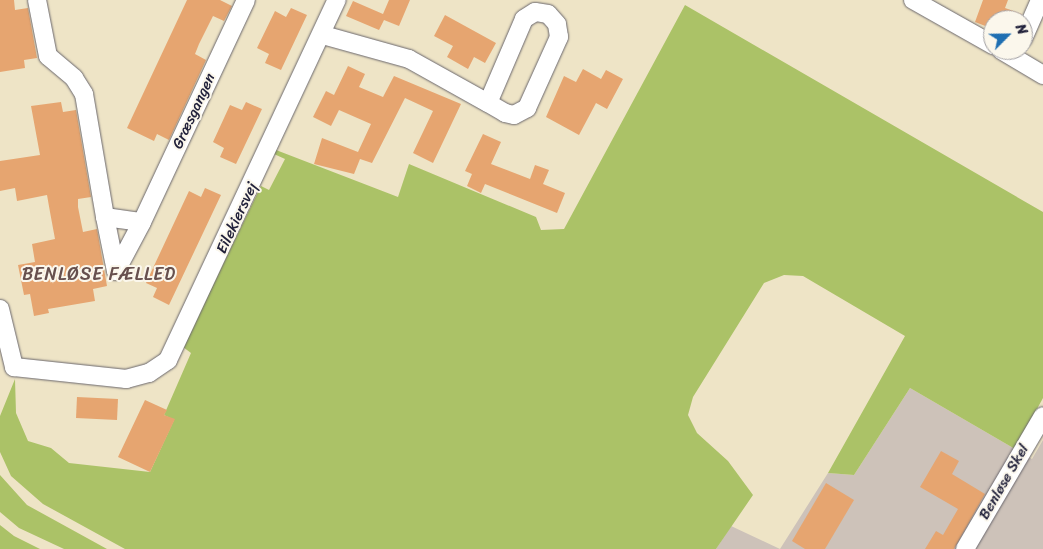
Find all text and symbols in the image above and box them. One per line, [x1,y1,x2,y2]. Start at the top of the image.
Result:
north arrow [983,10,1033,60]
text: N [1008,20,1035,39]
street label: Græsgangen [169,70,219,152]
street label: Eilekiersvej [213,180,261,256]
district label: BENLØSE FÆLLED [20,263,178,285]
street label: Benløse Skel [975,441,1033,523]

